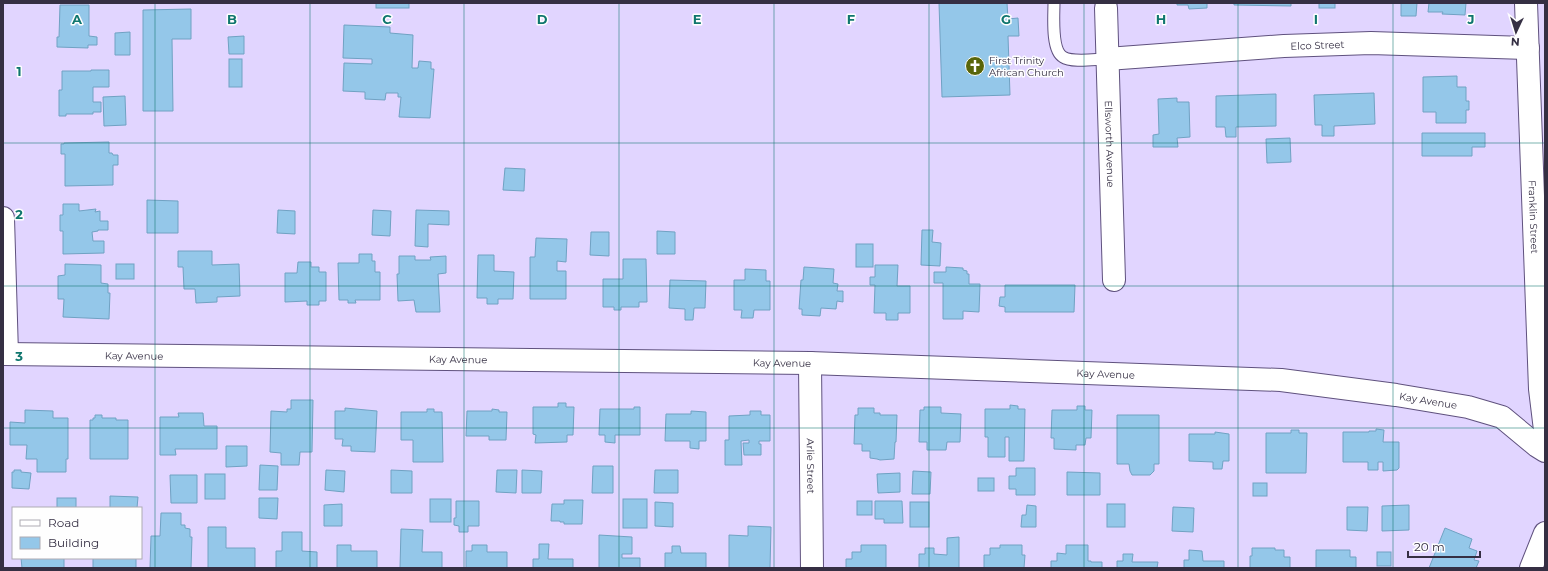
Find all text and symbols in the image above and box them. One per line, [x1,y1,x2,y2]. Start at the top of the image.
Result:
text: A [71,11,83,27]
text: B [227,11,237,27]
text: C [382,11,392,27]
text: D [537,11,548,27]
text: E [693,11,702,27]
text: F [847,11,855,27]
text: G [1001,11,1011,27]
text: H [1156,11,1166,27]
text: I [1314,11,1318,27]
text: J [1466,11,1475,27]
north arrow [1496,12,1536,52]
text: N [1510,35,1520,49]
street label: Elco Street [1290,37,1345,52]
place label: First Trinity African Church [989,54,1064,79]
church icon: First Trinity African Church [964,55,986,77]
text: 1 [16,63,22,79]
street label: Ellsworth Avenue [1102,100,1118,188]
street label: Franklin Street [1526,180,1542,254]
text: 2 [15,206,23,222]
text: 3 [14,348,23,364]
street label: Kay Avenue [105,349,163,362]
street label: Kay Avenue [429,352,487,366]
street label: Kay Avenue [753,356,811,370]
street label: Kay Avenue [1076,366,1135,381]
street label: Kay Avenue [1398,389,1458,412]
street label: Arlie Street [804,438,818,494]
legend [12,507,142,559]
text: Road [48,515,79,530]
scale bar [1408,533,1480,559]
text: Building [48,535,99,550]
text: 20 m [1414,539,1445,554]

